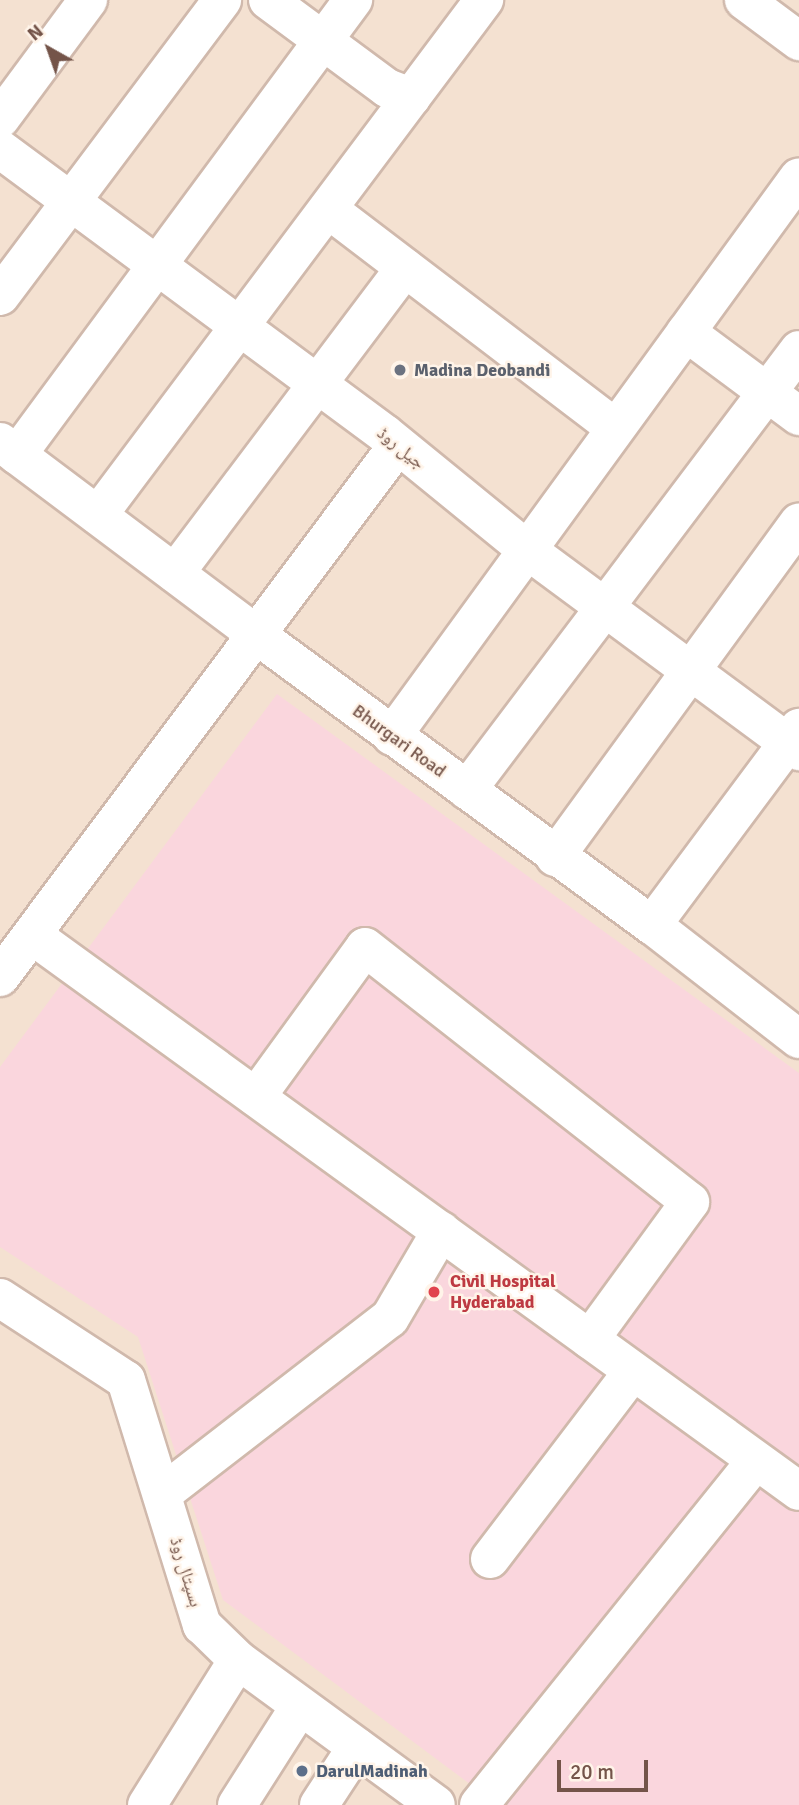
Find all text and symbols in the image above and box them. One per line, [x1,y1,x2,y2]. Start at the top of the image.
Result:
north arrow [14,14,84,84]
text: N [23,19,48,46]
place label: Madina Deobandi [414,359,550,381]
marker: Madina Deobandi [392,362,408,378]
street label: جیل روڈ [373,422,429,474]
street label: Bhurgari Road [348,700,450,782]
place label: Civil Hospital Hyderabad [450,1271,556,1314]
marker: Civil Hospital Hyderabad [424,1282,444,1302]
street label: ہسپتال روڈ [165,1534,207,1610]
scale bar [561,1745,652,1789]
text: 20 m [570,1759,614,1785]
place label: DarulMadinah [316,1760,428,1782]
marker: DarulMadinah [294,1763,310,1779]

